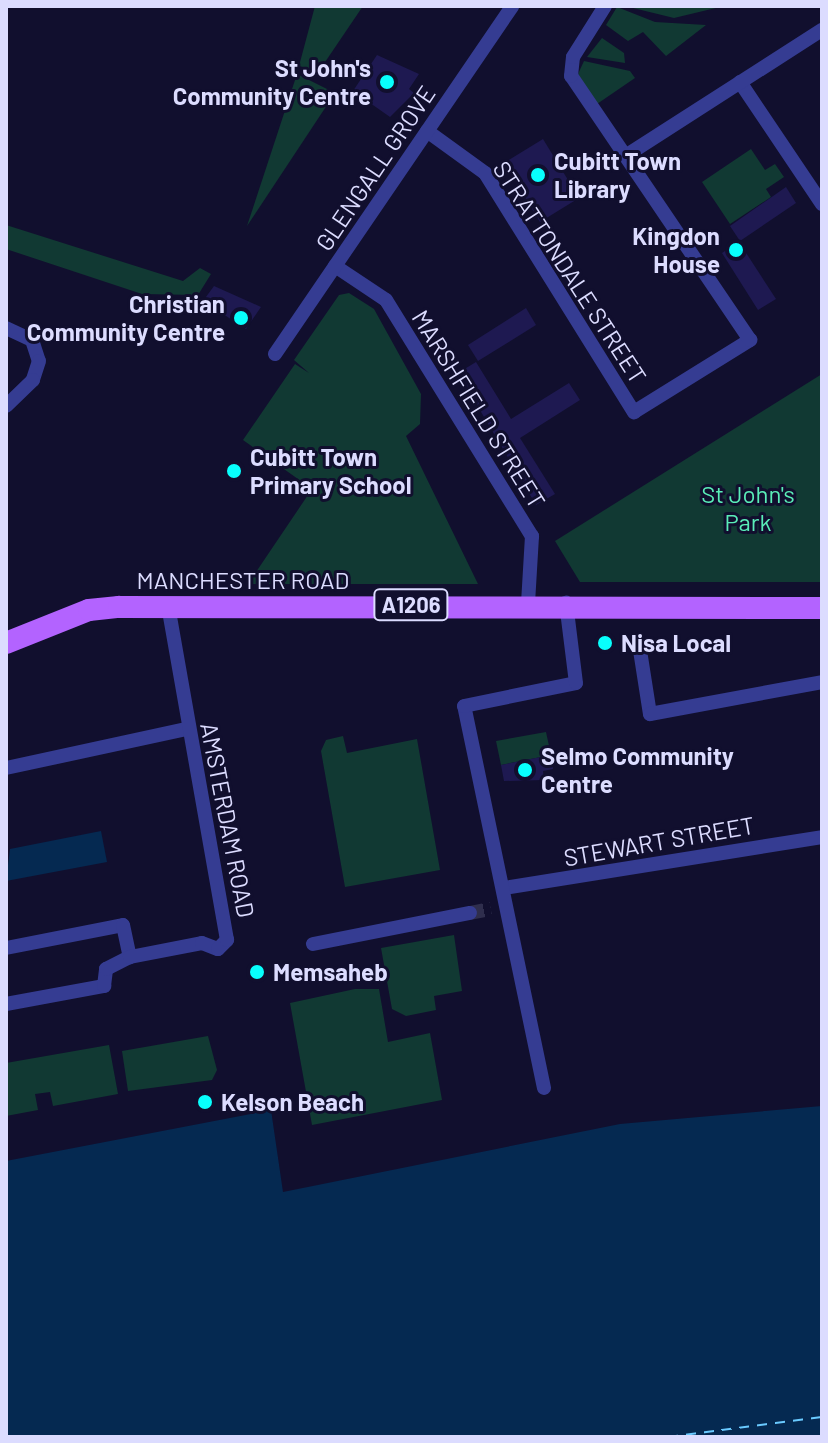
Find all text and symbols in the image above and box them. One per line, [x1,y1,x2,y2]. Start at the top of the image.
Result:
place label: St John's Community Centre [173,54,371,110]
marker: St John's Community Centre [378,73,396,91]
street label: GLENGALL GROVE [309,80,441,256]
place label: Cubitt Town Library [554,147,681,203]
street label: STRATTONDALE STREET [487,156,653,388]
marker: Cubitt Town Library [529,166,547,184]
place label: Kingdon House [632,222,720,278]
marker: Kingdon House [727,241,745,259]
place label: Christian Community Centre [27,290,225,346]
street label: MARSHFIELD STREET [406,305,552,513]
marker: Christian Community Centre [232,309,250,327]
place label: Cubitt Town Primary School [250,443,412,499]
marker: Cubitt Town Primary School [225,462,243,480]
park label: St John's Park [701,480,795,536]
street label: MANCHESTER ROAD [137,566,349,594]
road number: A1206 [373,587,449,623]
place label: Nisa Local [621,629,731,657]
marker: Nisa Local [596,634,614,652]
street label: AMSTERDAM ROAD [195,720,261,920]
place label: Selmo Community Centre [541,742,734,798]
marker: Selmo Community Centre [516,761,534,779]
street label: STEWART STREET [561,810,757,872]
place label: Memsaheb [273,958,388,986]
marker: Memsaheb [248,963,266,981]
place label: Kelson Beach [221,1088,364,1116]
marker: Kelson Beach [196,1093,214,1111]

